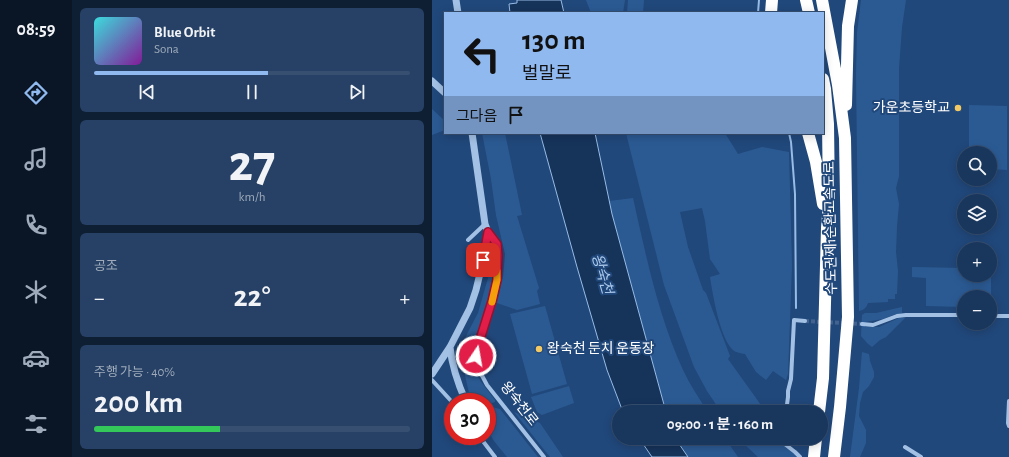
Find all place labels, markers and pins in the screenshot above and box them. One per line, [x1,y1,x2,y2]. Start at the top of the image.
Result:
place label: 가운초등학교 [873,99,950,115]
marker: 가운초등학교 [953,103,963,113]
pin [466,243,500,277]
place label: 왕숙천 둔치 운동장 [547,340,655,356]
marker: 왕숙천 둔치 운동장 [534,344,544,354]

